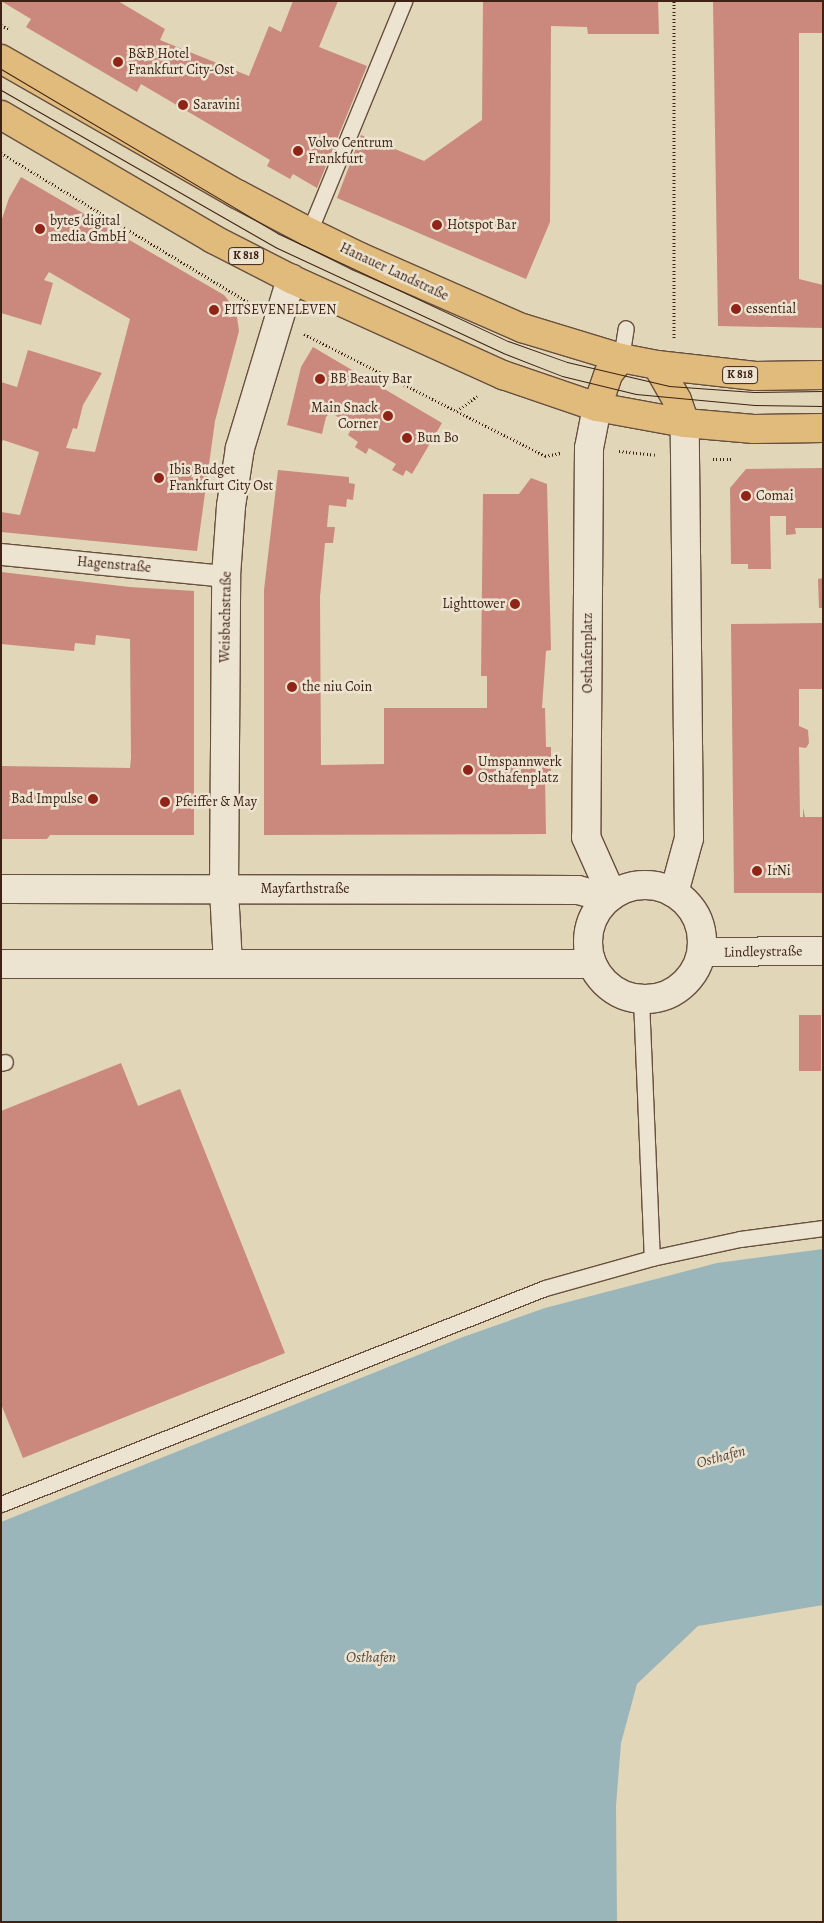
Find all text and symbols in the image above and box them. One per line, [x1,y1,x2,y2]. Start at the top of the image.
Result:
place label: B&B Hotel Frankfurt City-Ost [128,46,234,78]
marker: B&B Hotel Frankfurt City-Ost [112,56,124,68]
place label: Saravini [193,97,240,113]
marker: Saravini [177,99,189,111]
place label: Volvo Centrum Frankfurt [308,135,393,168]
marker: Volvo Centrum Frankfurt [292,145,304,157]
place label: byte5 digital media GmbH [50,213,127,246]
place label: Hotspot Bar [447,217,516,233]
marker: Hotspot Bar [431,219,443,231]
marker: byte5 digital media GmbH [34,223,46,235]
street label: Hanauer Landstraße [337,239,451,305]
road number: K 818 [227,247,265,266]
place label: essential [746,301,796,317]
place label: FITSEVENELEVEN [224,302,336,318]
marker: essential [730,303,742,315]
marker: FITSEVENELEVEN [208,304,220,316]
road number: K 818 [721,366,759,384]
place label: BB Beauty Bar [330,371,412,387]
marker: BB Beauty Bar [314,373,326,385]
place label: Main Snack Corner [311,400,378,432]
marker: Main Snack Corner [382,410,394,422]
place label: Bun Bo [417,430,459,446]
marker: Bun Bo [401,432,413,444]
place label: Ibis Budget Frankfurt City Ost [169,462,273,494]
marker: Ibis Budget Frankfurt City Ost [153,472,165,484]
place label: Comai [756,488,794,504]
marker: Comai [740,490,752,502]
street label: Hagenstraße [76,553,152,577]
street label: Weisbachstraße [217,571,235,663]
place label: Lighttower [442,596,505,612]
marker: Lighttower [509,598,521,610]
street label: Osthafenplatz [580,613,596,693]
place label: the niu Coin [302,679,372,695]
marker: the niu Coin [286,681,298,693]
place label: Umspannwerk Osthafenplatz [478,754,562,786]
marker: Umspannwerk Osthafenplatz [462,764,474,776]
place label: Bad Impulse [11,791,83,807]
marker: Bad Impulse [87,793,99,805]
place label: Pfeiffer & May [175,794,257,810]
marker: Pfeiffer & May [159,796,171,808]
place label: IrNi [767,863,791,879]
marker: IrNi [751,865,763,877]
street label: Mayfarthstraße [260,881,350,897]
street label: Lindleystraße [724,943,802,961]
water label: Osthafen [695,1442,747,1472]
water label: Osthafen [346,1649,396,1667]

